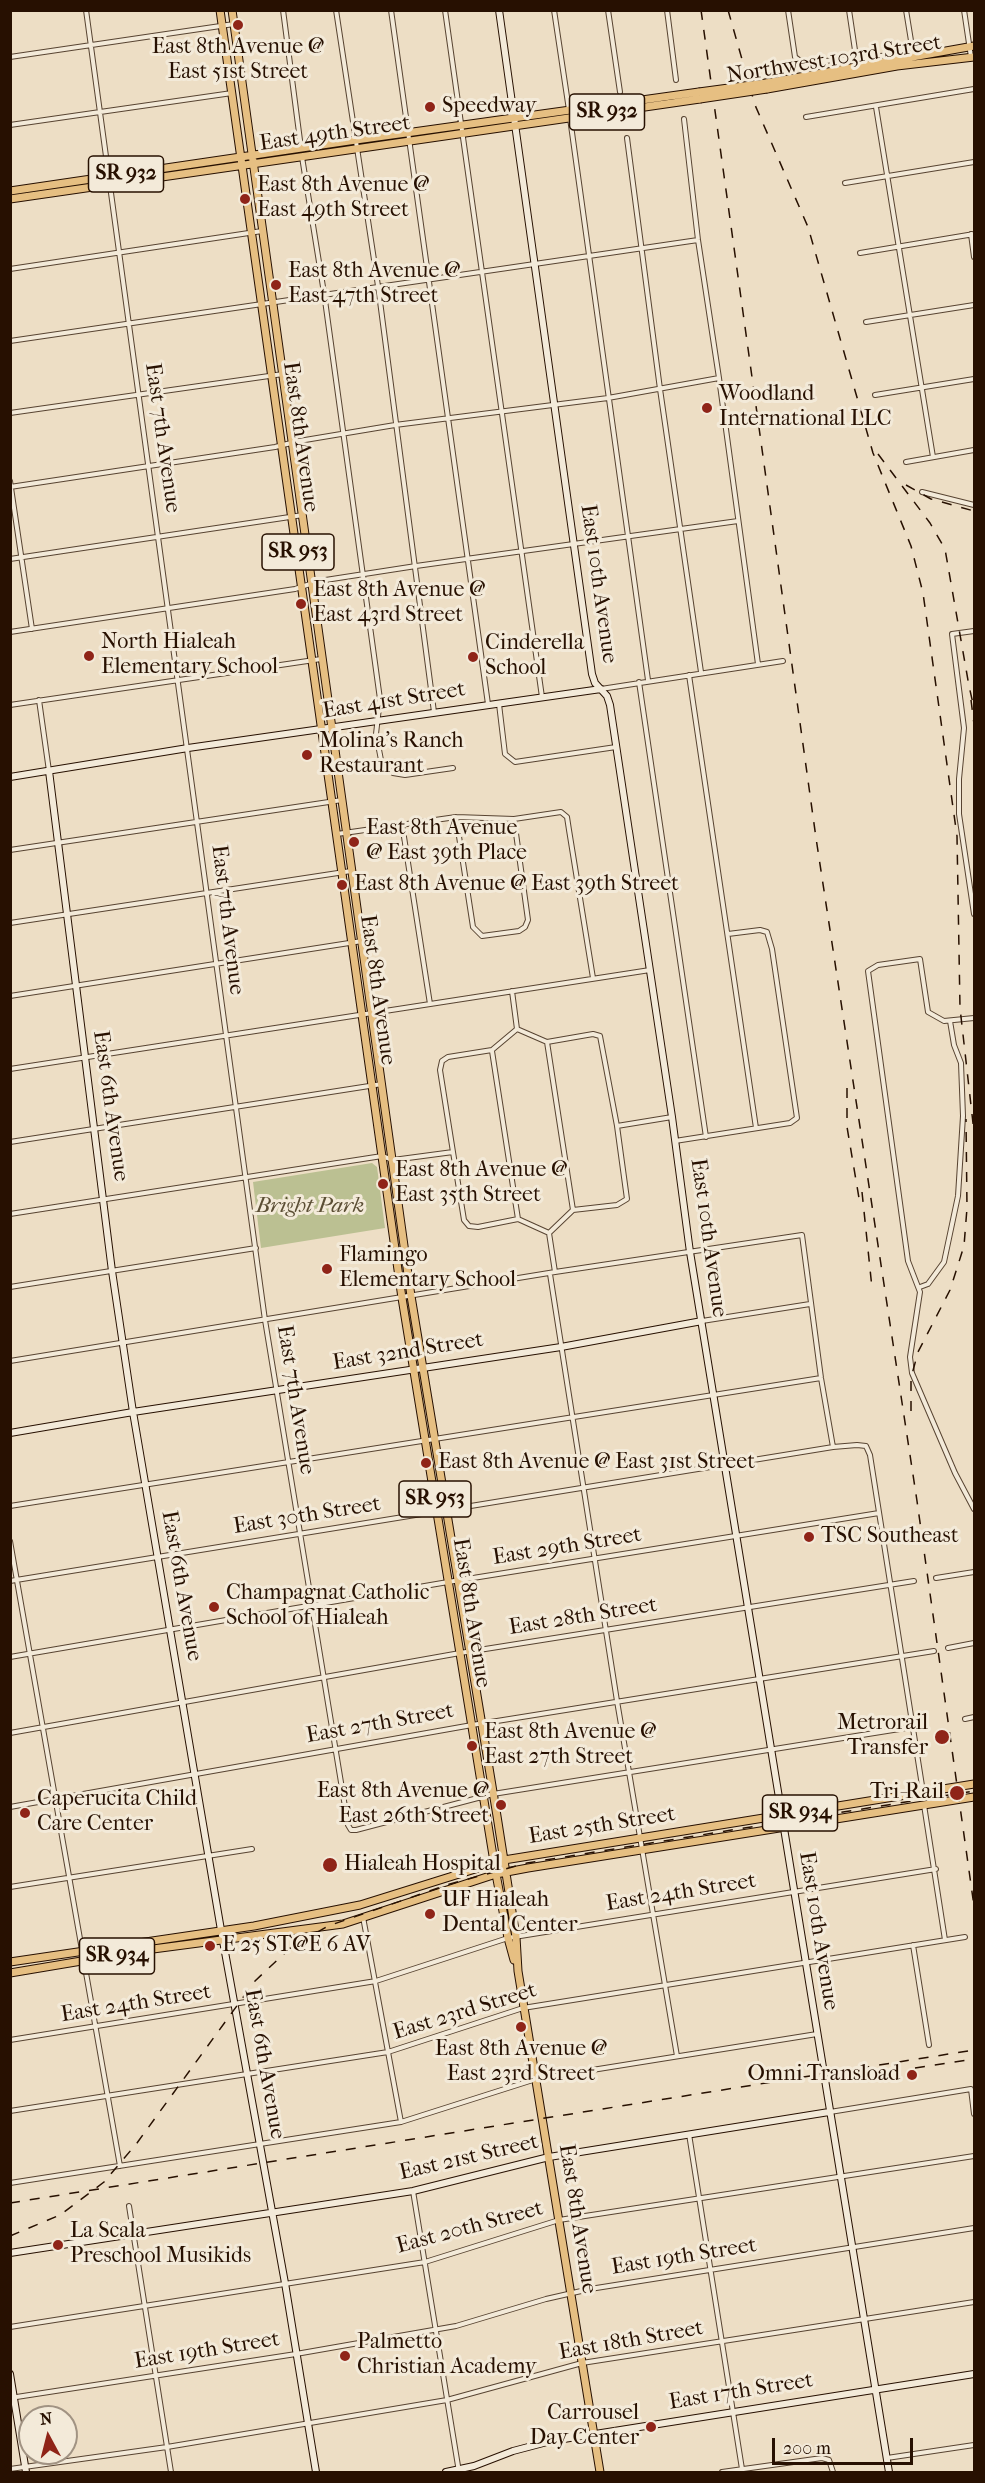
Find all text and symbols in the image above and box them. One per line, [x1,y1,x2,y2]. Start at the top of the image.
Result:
marker: East 8th Avenue @ East 51st Street [231,18,245,32]
street label: Northwest 103rd Street [725,30,943,90]
place label: East 8th Avenue @ East 51st Street [152,35,324,86]
place label: Speedway [442,94,537,120]
road number: SR 932 [570,94,644,130]
marker: Speedway [423,100,437,114]
street label: East 49th Street [258,110,412,158]
road number: SR 932 [88,156,164,192]
place label: East 8th Avenue @ East 49th Street [257,173,429,224]
marker: East 8th Avenue @ East 49th Street [238,192,252,206]
place label: East 8th Avenue @ East 47th Street [288,259,460,310]
marker: East 8th Avenue @ East 47th Street [269,278,283,292]
street label: East 8th Avenue [276,360,324,514]
street label: East 7th Avenue [138,361,186,515]
place label: Woodland International LLC [719,382,891,434]
marker: Woodland International LLC [700,401,714,415]
street label: East 10th Avenue [574,503,622,665]
road number: SR 953 [262,534,334,570]
place label: East 8th Avenue @ East 43rd Street [313,578,485,630]
marker: East 8th Avenue @ East 43rd Street [294,597,308,611]
place label: North Hialeah Elementary School [101,630,278,682]
place label: Cinderella School [485,631,584,682]
marker: North Hialeah Elementary School [82,649,96,663]
marker: Cinderella School [466,650,480,664]
street label: East 41st Street [321,677,467,725]
place label: Molina's Ranch Restaurant [319,729,464,780]
marker: Molina's Ranch Restaurant [300,748,314,762]
place label: East 8th Avenue @ East 39th Place [366,816,527,867]
marker: East 8th Avenue @ East 39th Place [347,835,361,849]
street label: East 7th Avenue [205,844,249,996]
place label: East 8th Avenue @ East 39th Street [354,872,679,898]
marker: East 8th Avenue @ East 39th Street [335,878,349,892]
street label: East 8th Avenue [353,913,401,1067]
street label: East 6th Avenue [86,1029,134,1183]
street label: East 10th Avenue [684,1157,732,1319]
place label: East 8th Avenue @ East 35th Street [395,1158,567,1210]
marker: East 8th Avenue @ East 35th Street [376,1177,390,1191]
park label: Bright Park [256,1194,364,1220]
place label: Flamingo Elementary School [339,1243,516,1294]
marker: Flamingo Elementary School [320,1262,334,1276]
street label: East 7th Avenue [270,1323,320,1477]
street label: East 32nd Street [331,1327,485,1377]
place label: East 8th Avenue @ East 31st Street [438,1450,755,1476]
marker: East 8th Avenue @ East 31st Street [419,1456,433,1470]
road number: SR 953 [399,1481,471,1517]
street label: East 30th Street [232,1491,382,1541]
street label: East 6th Avenue [155,1509,207,1663]
street label: East 29th Street [491,1522,643,1572]
place label: TSC Southeast [821,1524,959,1550]
marker: TSC Southeast [802,1530,816,1544]
street label: East 8th Avenue [446,1536,496,1690]
place label: Champagnat Catholic School of Hialeah [226,1581,429,1633]
street label: East 28th Street [507,1592,659,1642]
marker: Champagnat Catholic School of Hialeah [207,1600,221,1614]
street label: East 27th Street [304,1698,456,1750]
place label: Metrorail Transfer [837,1711,928,1762]
place label: East 8th Avenue @ East 27th Street [484,1720,656,1772]
marker: Metrorail Transfer [933,1728,951,1746]
marker: East 8th Avenue @ East 27th Street [465,1739,479,1753]
place label: East 8th Avenue @ East 26th Street [317,1779,489,1831]
place label: Tri-Rail [870,1780,944,1806]
marker: Tri-Rail [948,1784,966,1802]
place label: Caperucita Child Care Center [37,1787,197,1838]
road number: SR 934 [762,1795,838,1831]
marker: East 8th Avenue @ East 26th Street [494,1798,508,1812]
street label: East 25th Street [527,1801,677,1851]
marker: Caperucita Child Care Center [18,1806,32,1820]
street label: East 10th Avenue [792,1850,844,2012]
place label: Hialeah Hospital [344,1852,501,1878]
marker: Hialeah Hospital [321,1856,339,1874]
street label: East 24th Street [604,1868,758,1918]
place label: UF Hialeah Dental Center [442,1888,578,1940]
marker: UF Hialeah Dental Center [423,1907,437,1921]
place label: E 25 ST@E 6 AV [222,1933,370,1959]
road number: SR 934 [80,1938,154,1974]
marker: E 25 ST@E 6 AV [203,1939,217,1953]
street label: East 23rd Street [390,1978,540,2046]
street label: East 24th Street [59,1979,213,2029]
street label: East 6th Avenue [238,1987,290,2141]
marker: East 8th Avenue @ East 23rd Street [514,2020,528,2034]
place label: East 8th Avenue @ East 23rd Street [435,2037,607,2088]
place label: Omni Transload [747,2062,900,2088]
marker: Omni Transload [905,2068,919,2082]
street label: East 21st Street [397,2129,541,2187]
street label: East 8th Avenue [552,2142,602,2296]
street label: East 20th Street [394,2196,546,2260]
place label: La Scala Preschool Musikids [70,2219,251,2270]
street label: East 19th Street [610,2232,758,2282]
marker: La Scala Preschool Musikids [51,2238,65,2252]
street label: East 18th Street [557,2315,705,2367]
street label: East 19th Street [133,2326,281,2376]
place label: Palmetto Christian Academy [357,2330,537,2382]
marker: Palmetto Christian Academy [338,2349,352,2363]
street label: East 17th Street [667,2368,815,2416]
place label: Carrousel Day Center [530,2401,639,2452]
north arrow [18,2405,78,2465]
text: N [39,2408,53,2429]
marker: Carrousel Day Center [644,2420,658,2434]
scale bar [775,2426,916,2464]
text: 200 m [783,2438,831,2459]

